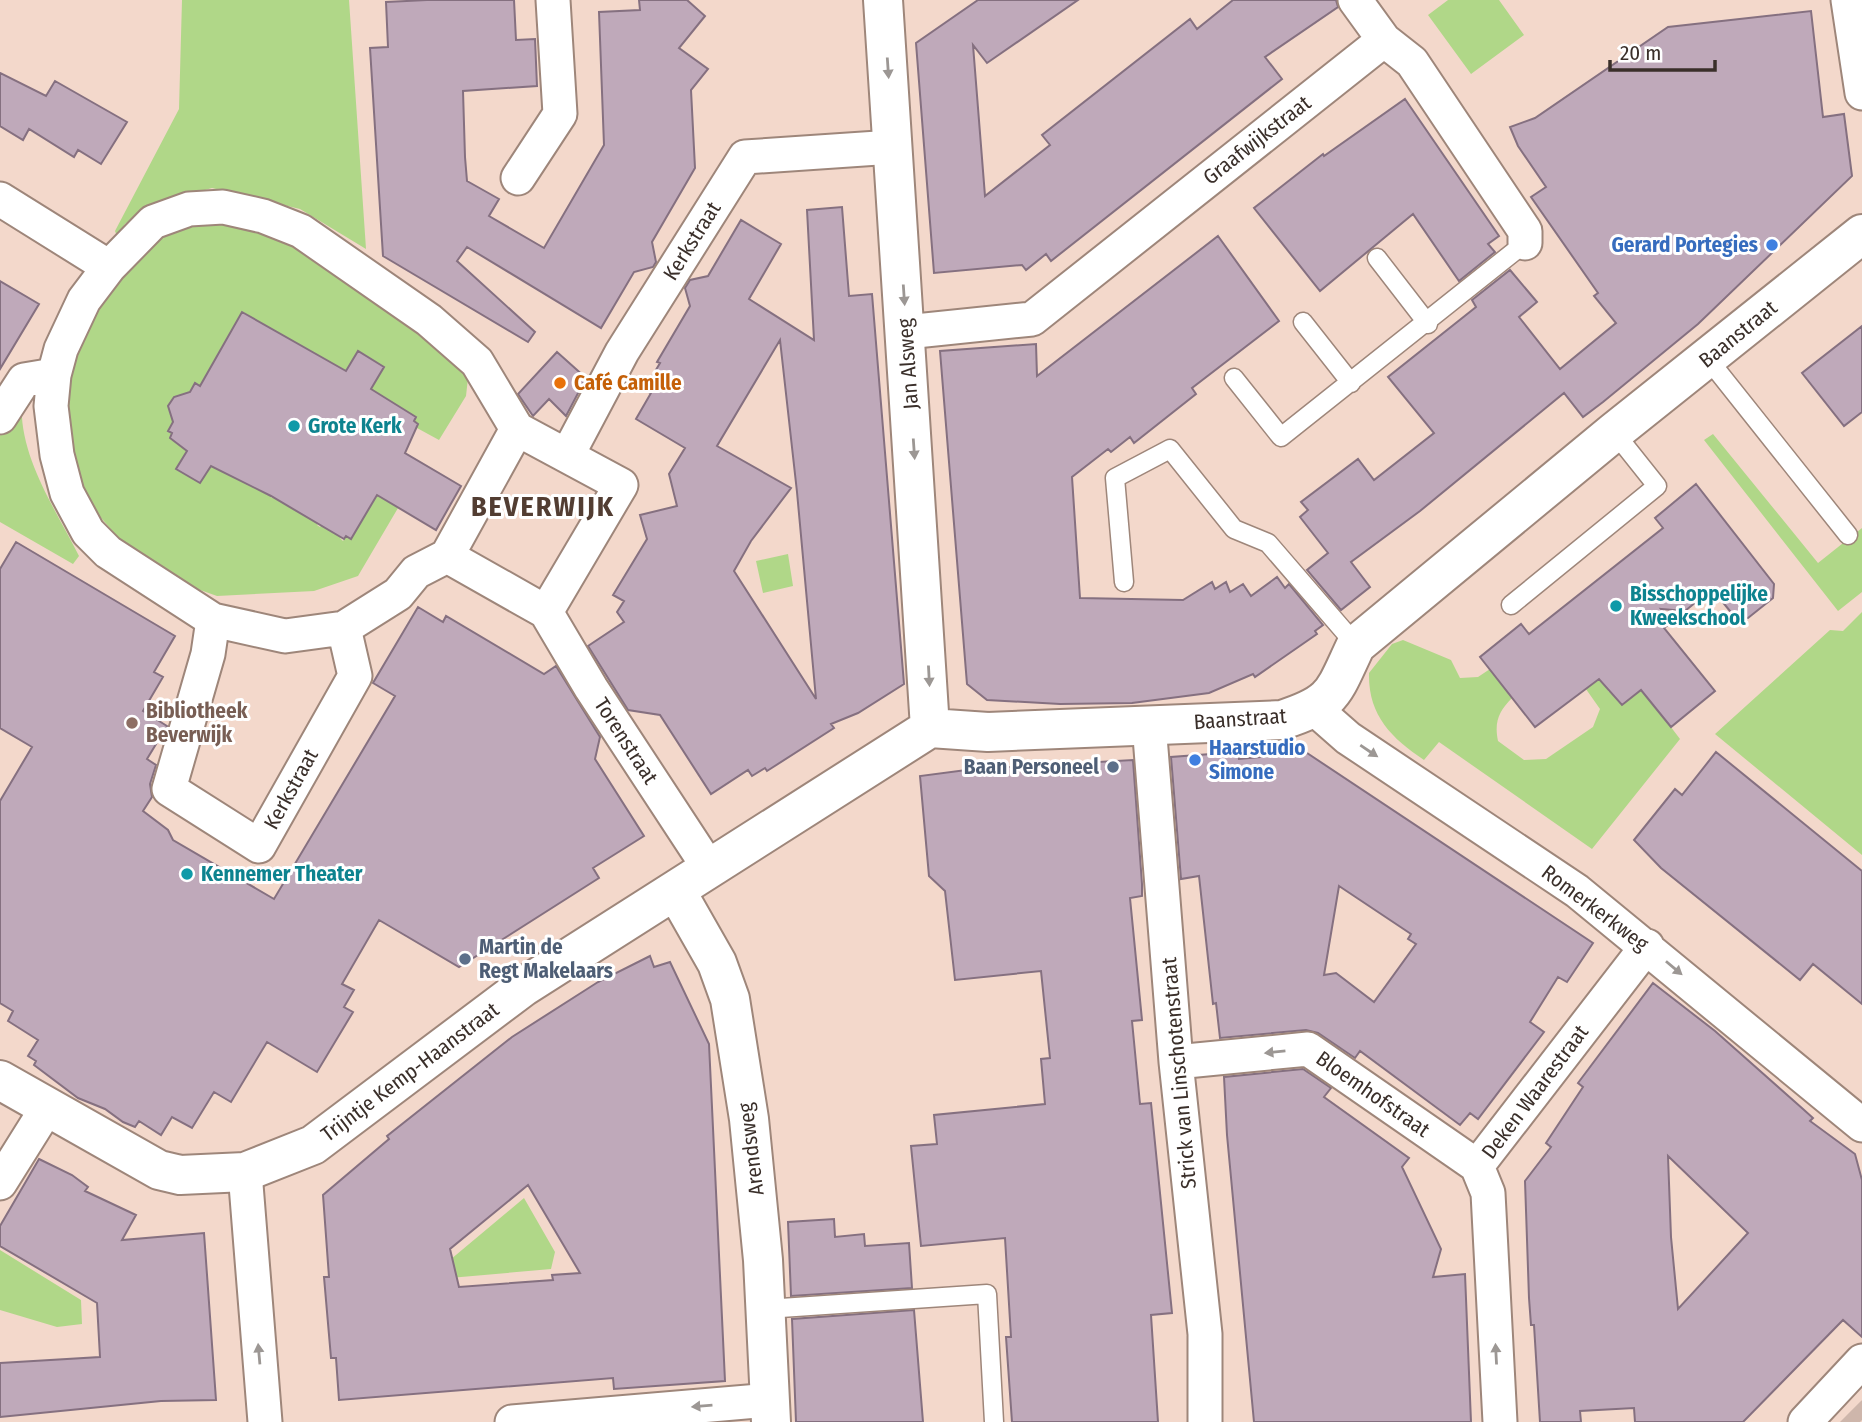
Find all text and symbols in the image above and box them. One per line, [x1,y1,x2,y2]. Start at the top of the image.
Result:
scale bar [1610,28,1715,72]
text: 20 m [1620,40,1661,66]
one-way arrow [883,57,894,79]
street label: Graafwijkstraat [1198,90,1316,190]
street label: Kerkstraat [658,197,726,285]
place label: Gerard Portegies [1611,232,1758,258]
marker: Gerard Portegies [1764,237,1780,253]
one-way arrow [899,284,910,306]
street label: Baanstraat [1694,295,1782,373]
street label: Jan Alsweg [892,317,924,411]
place label: Café Camille [574,370,682,396]
marker: Café Camille [552,375,568,391]
place label: Grote Kerk [308,413,402,439]
marker: Grote Kerk [286,418,302,434]
one-way arrow [909,439,920,461]
district label: BEVERWIJK [471,490,615,523]
place label: Bisschoppelijke Kweekschool [1630,581,1768,631]
marker: Bisschoppelijke Kweekschool [1608,598,1624,614]
one-way arrow [924,666,935,688]
street label: Torenstraat [589,693,664,789]
place label: Bibliotheek Beverwijk [146,698,248,748]
street label: Baanstraat [1193,703,1287,735]
marker: Bibliotheek Beverwijk [124,715,140,731]
place label: Haarstudio Simone [1209,735,1305,785]
street label: Kerkstraat [258,744,324,834]
one-way arrow [1359,744,1378,757]
marker: Haarstudio Simone [1187,752,1203,768]
place label: Baan Personeel [964,754,1099,780]
marker: Baan Personeel [1105,759,1121,775]
street label: Romerkerkweg [1536,859,1654,957]
place label: Kennemer Theater [201,861,363,887]
marker: Kennemer Theater [179,866,195,882]
place label: Martin de Regt Makelaars [479,934,613,984]
marker: Martin de Regt Makelaars [457,951,473,967]
street label: Strick van Linschotenstraat [1156,956,1202,1190]
one-way arrow [1665,960,1682,975]
street label: Trijntje Kemp-Haanstraat [316,997,504,1147]
street label: Deken Waarestraat [1476,1020,1594,1164]
street label: Bloemhofstraat [1311,1045,1435,1143]
one-way arrow [1263,1047,1285,1058]
street label: Arendsweg [732,1101,770,1197]
one-way arrow [253,1343,264,1365]
one-way arrow [1491,1343,1502,1365]
one-way arrow [691,1401,713,1412]

